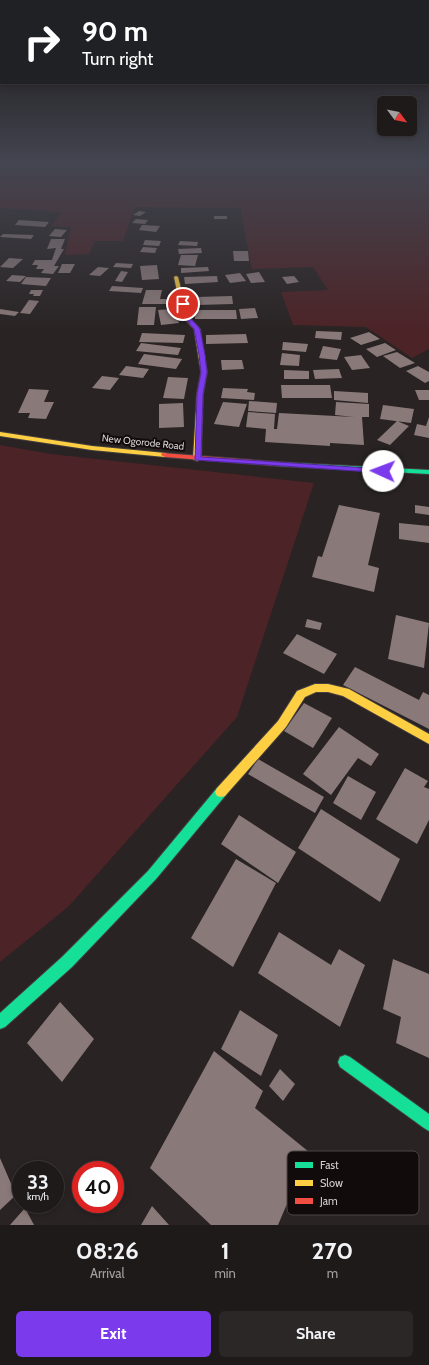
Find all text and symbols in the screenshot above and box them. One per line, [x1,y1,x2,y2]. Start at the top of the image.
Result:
text: 90 m [82,14,148,48]
icon: right [16,16,68,68]
text: Turn right [82,48,153,70]
north arrow [377,96,417,136]
map controls [377,96,417,136]
pin [166,287,200,321]
icon: arrive [172,293,194,315]
street label: New Ogorode Road [101,431,185,453]
position arrow [362,450,404,492]
legend [287,1151,419,1215]
text: Fast [320,1158,339,1172]
speed limit sign: 40 [72,1161,124,1213]
text: 33 [27,1170,49,1194]
text: Slow [320,1176,343,1190]
text: km/h [27,1190,49,1203]
text: Jam [319,1194,338,1208]
text: 08:26 [76,1236,139,1265]
text: 1 [221,1236,230,1265]
text: 270 [312,1236,353,1265]
text: Arrival [90,1265,125,1281]
text: min [214,1265,236,1281]
text: m [327,1265,338,1281]
button: Exit [16,1311,211,1357]
button: Share [219,1311,413,1357]

